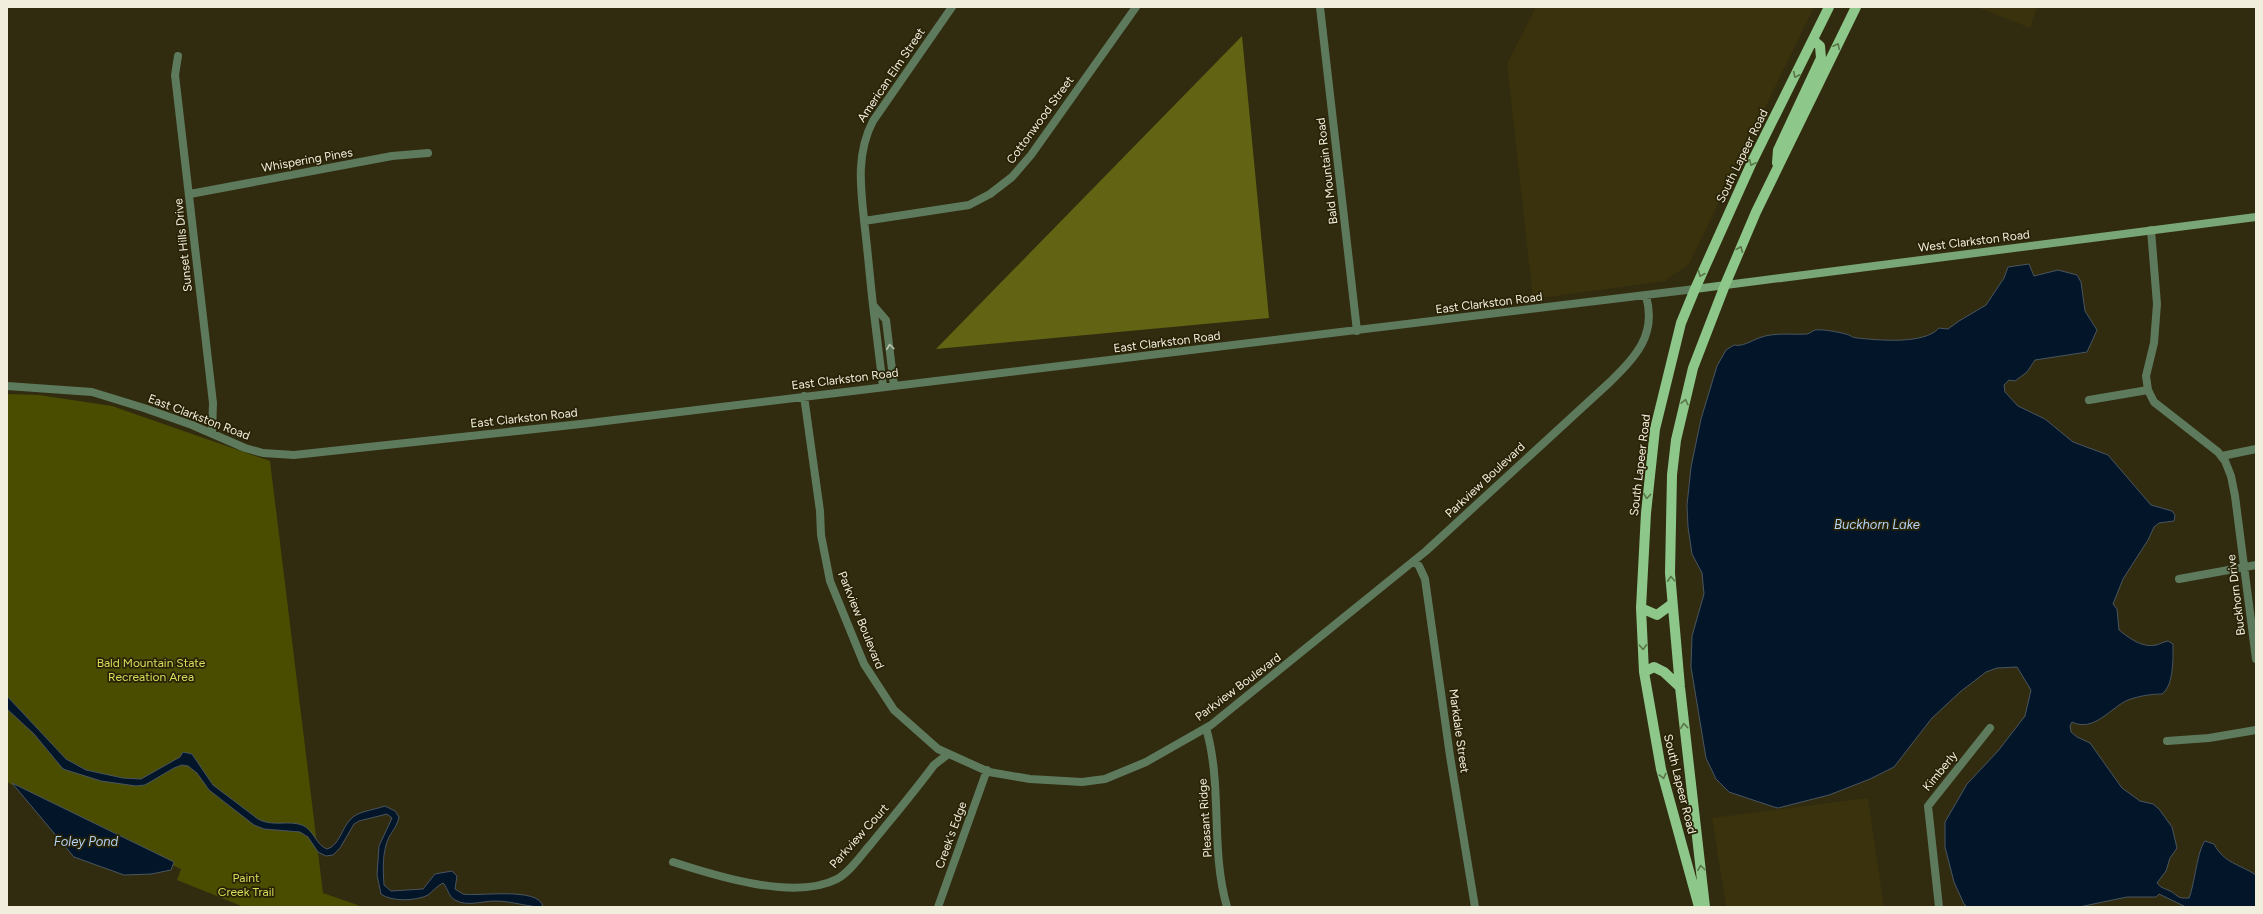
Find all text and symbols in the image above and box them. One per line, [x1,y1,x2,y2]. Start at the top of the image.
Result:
street label: American Elm Street [854,25,928,125]
one-way arrow [1832,43,1840,51]
one-way arrow [1793,71,1800,78]
street label: Cottonwood Street [1003,73,1077,167]
street label: South Lapeer Road [1713,107,1771,205]
street label: Bald Mountain Road [1314,117,1340,225]
street label: Whispering Pines [260,145,354,175]
one-way arrow [1749,159,1757,167]
street label: Sunset Hills Drive [171,197,195,292]
street label: West Clarkston Road [1917,227,2031,255]
one-way arrow [1735,246,1743,254]
one-way arrow [1698,270,1706,277]
street label: East Clarkston Road [1435,289,1543,317]
street label: East Clarkston Road [1113,328,1221,356]
one-way arrow [885,344,894,350]
street label: East Clarkston Road [791,365,899,393]
street label: East Clarkston Road [146,391,252,443]
one-way arrow [1681,399,1689,405]
street label: East Clarkston Road [470,405,578,431]
street label: South Lapeer Road [1627,413,1653,517]
street label: Parkview Boulevard [1442,439,1528,521]
one-way arrow [1643,493,1652,499]
water label: Buckhorn Lake [1834,517,1920,532]
street label: Buckhorn Drive [2224,553,2248,636]
street label: Parkview Boulevard [835,569,887,671]
one-way arrow [1666,576,1675,582]
one-way arrow [1638,644,1647,650]
street label: Parkview Boulevard [1192,650,1284,724]
park label: Bald Mountain State Recreation Area [97,656,206,684]
street label: Markdale Street [1446,688,1472,774]
one-way arrow [1680,723,1689,729]
street label: South Lapeer Road [1661,733,1699,835]
street label: Kimberly [1920,748,1961,794]
one-way arrow [1658,772,1666,779]
street label: Pleasant Ridge [1195,778,1215,858]
street label: Creek's Edge [932,799,970,870]
street label: Parkview Court [827,801,892,871]
water label: Foley Pond [54,834,119,849]
one-way arrow [1697,865,1706,871]
park label: Paint Creek Trail [218,871,274,899]

